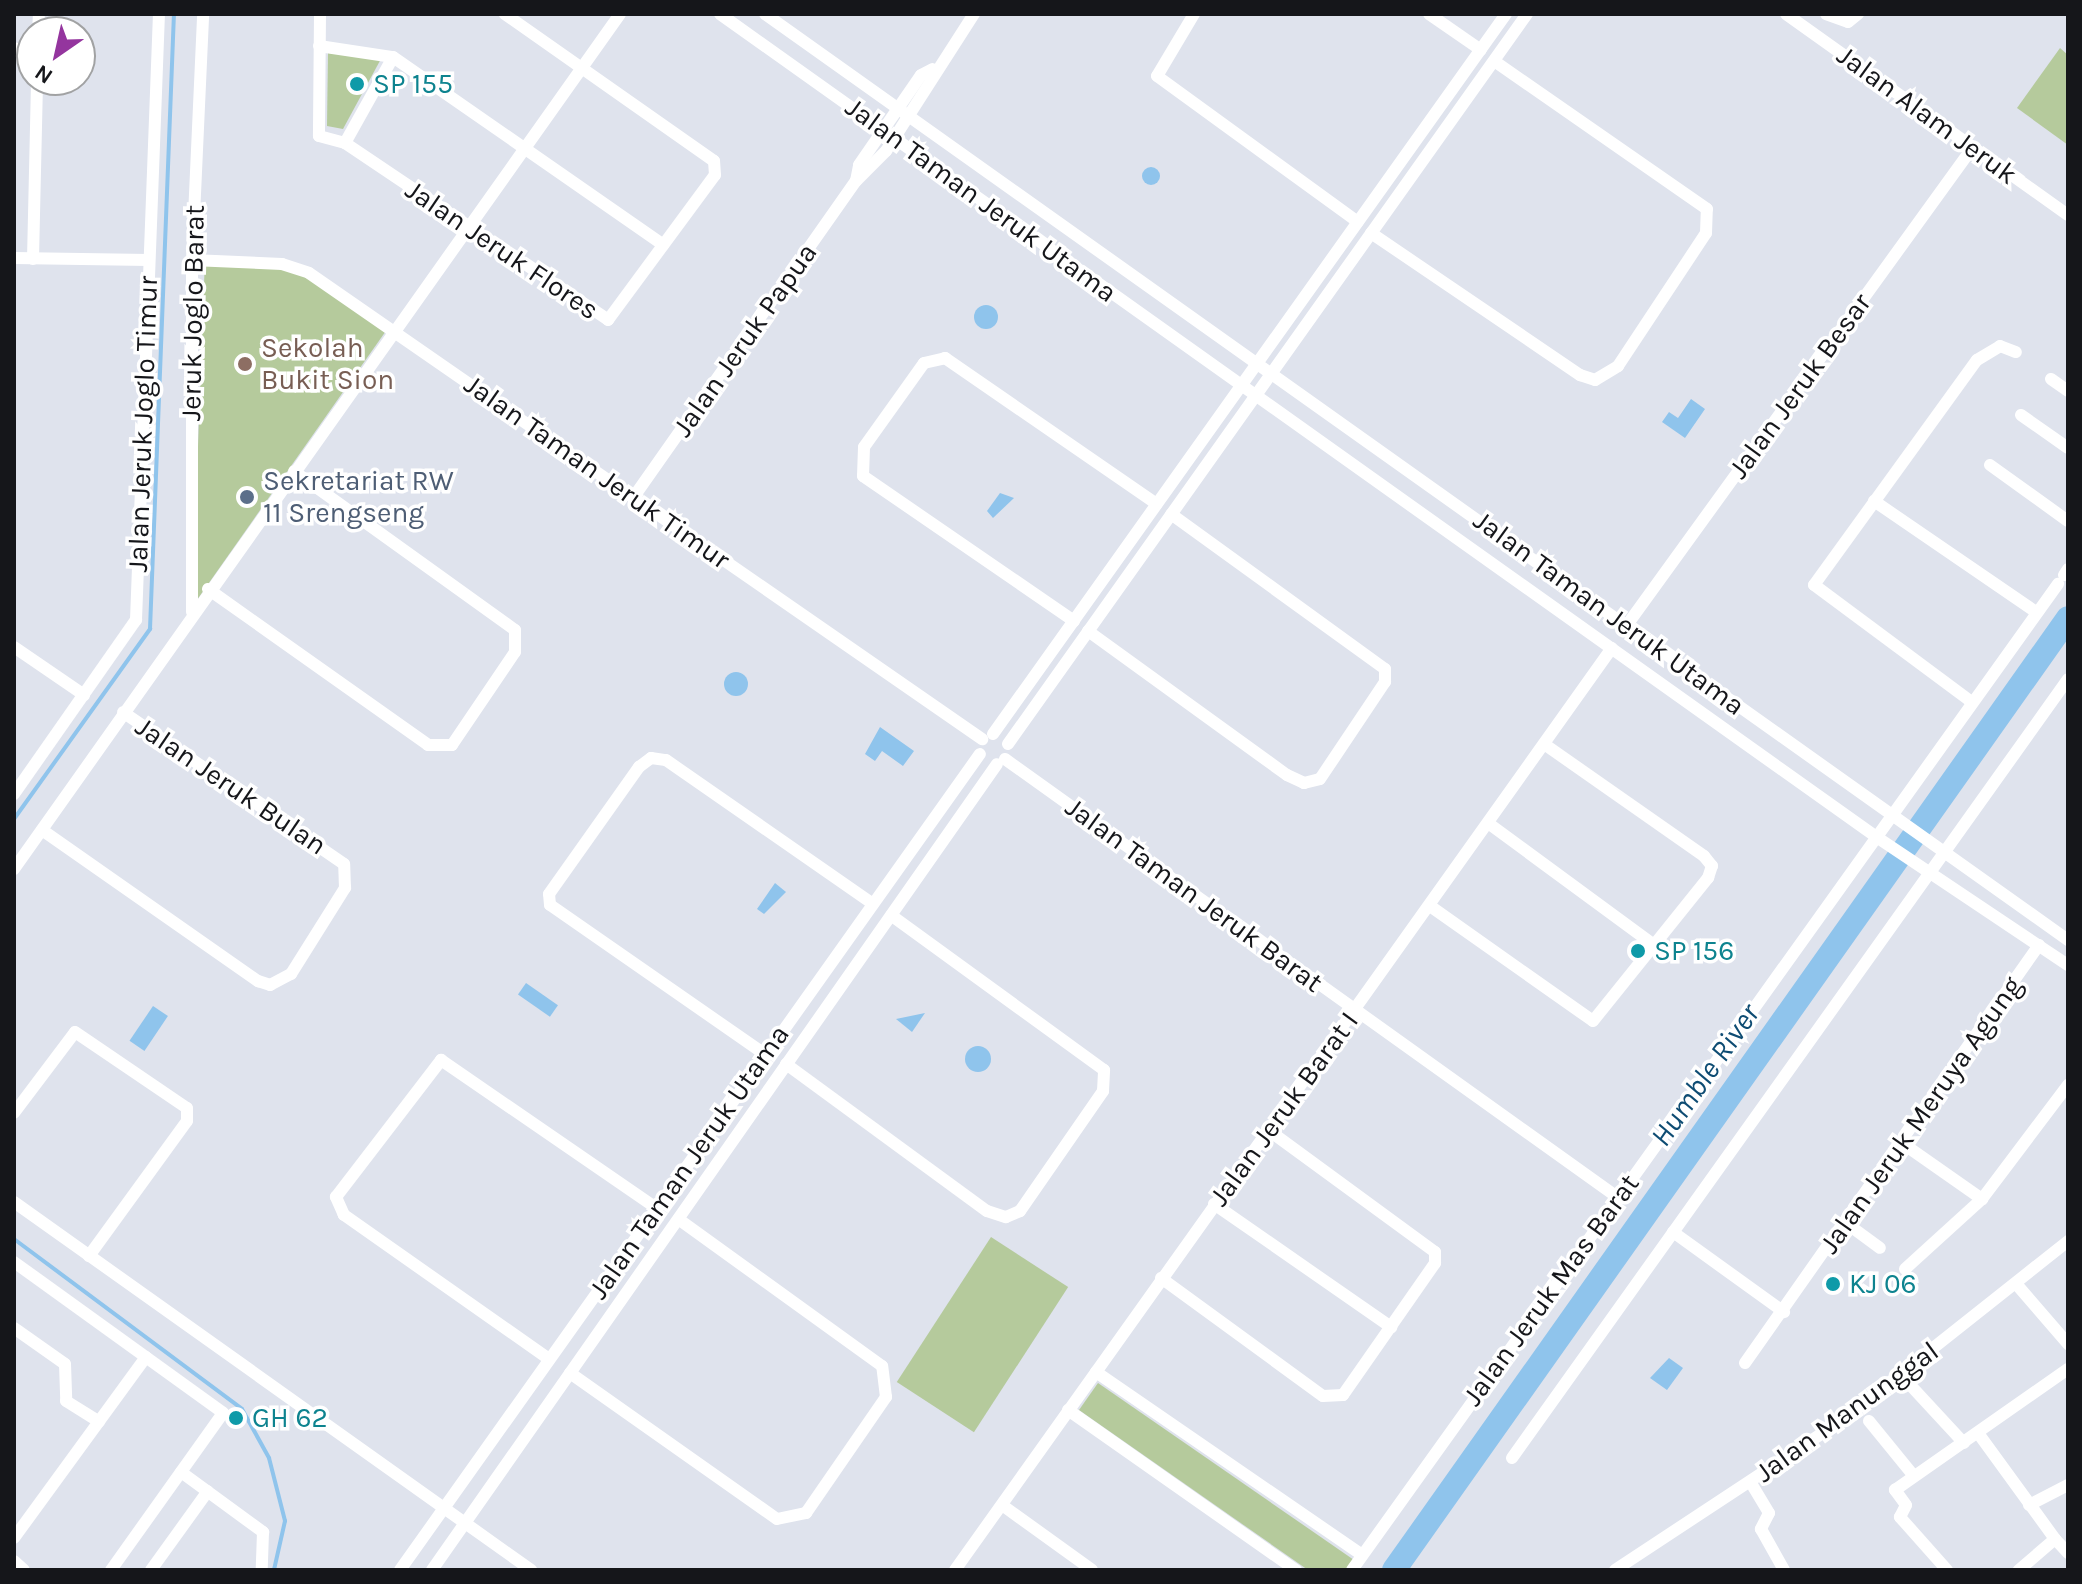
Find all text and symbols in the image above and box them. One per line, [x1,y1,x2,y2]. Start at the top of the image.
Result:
north arrow [16,16,96,96]
street label: Jalan Alam Jeruk [1830,38,2024,192]
text: N [30,59,58,89]
place label: SP 155 [373,67,453,101]
marker: SP 155 [348,75,366,93]
street label: Jalan Taman Jeruk Utama [839,90,1123,310]
street label: Jalan Jeruk Flores [399,173,605,327]
street label: Jeruk Joglo Barat [174,205,212,421]
street label: Jalan Jeruk Papua [666,237,824,443]
street label: Jalan Jeruk Joglo Timur [121,275,165,573]
street label: Jalan Jeruk Besar [1722,287,1878,485]
place label: Sekolah Bukit Sion [261,331,394,397]
marker: Sekolah Bukit Sion [236,355,254,373]
street label: Jalan Taman Jeruk Timur [458,367,736,577]
place label: Sekretariat RW 11 Srengseng [263,464,454,530]
marker: Sekretariat RW 11 Srengseng [238,488,256,506]
street label: Jalan Taman Jeruk Utama [1467,503,1751,723]
street label: Jalan Jeruk Bulan [129,710,333,862]
street label: Jalan Taman Jeruk Barat [1059,790,1329,1000]
place label: SP 156 [1654,934,1734,968]
marker: SP 156 [1629,942,1647,960]
street label: Jalan Jeruk Meruya Agung [1812,970,2030,1260]
water label: Humble River [1643,997,1767,1153]
street label: Jalan Jeruk Barat I [1202,1005,1366,1213]
street label: Jalan Taman Jeruk Utama [582,1019,796,1305]
street label: Jalan Jeruk Mas Barat [1456,1168,1646,1412]
place label: KJ 06 [1849,1267,1917,1301]
marker: KJ 06 [1824,1275,1842,1293]
street label: Jalan Manunggal [1749,1334,1945,1490]
place label: GH 62 [252,1401,328,1435]
marker: GH 62 [227,1409,245,1427]

